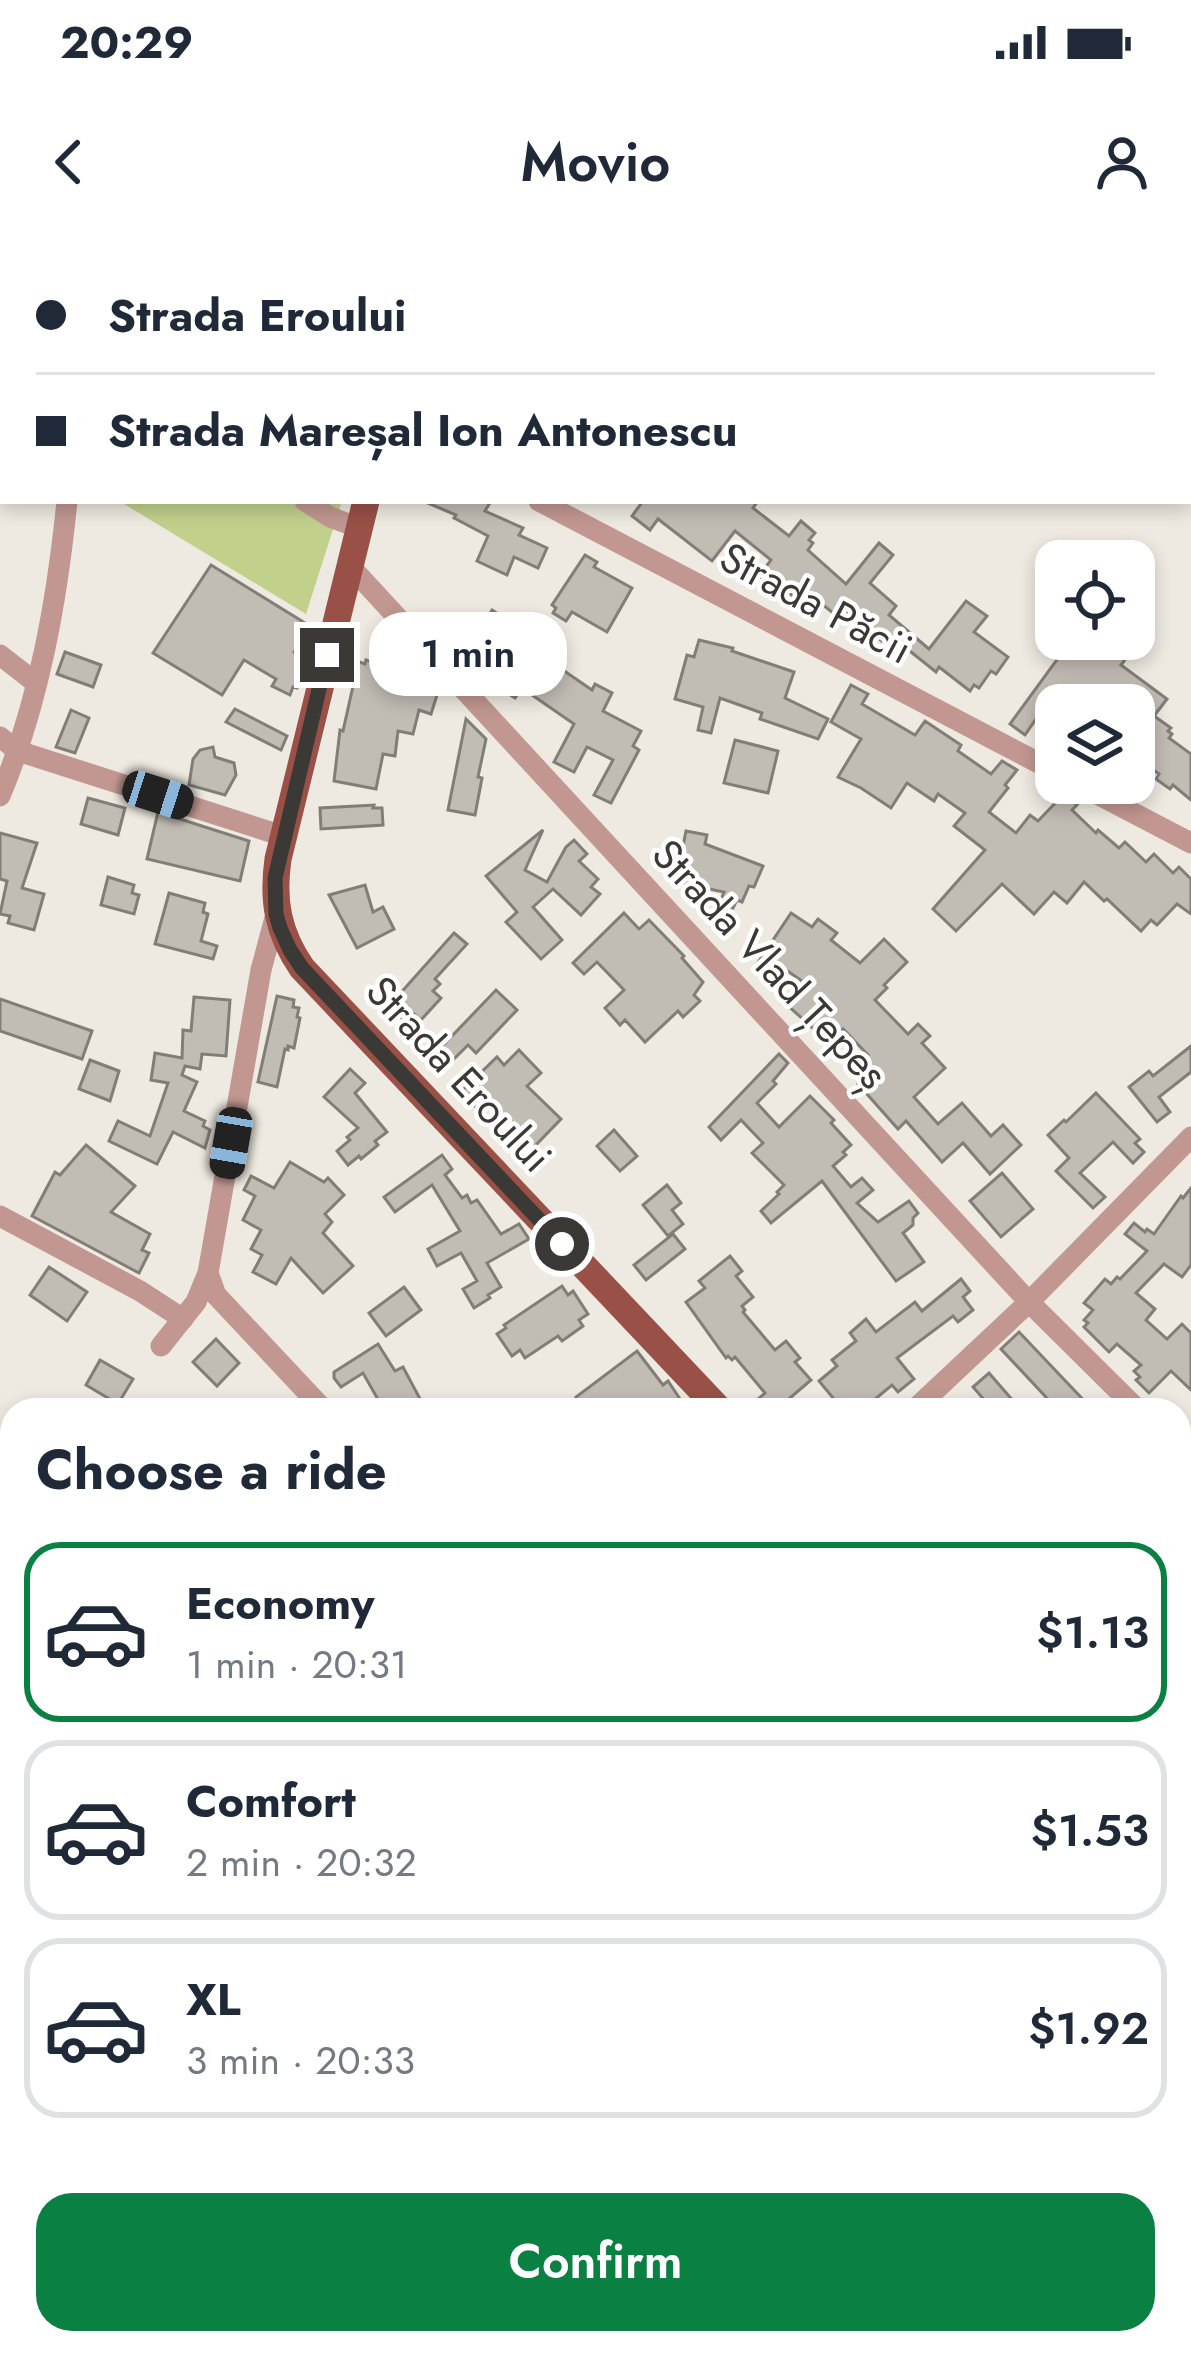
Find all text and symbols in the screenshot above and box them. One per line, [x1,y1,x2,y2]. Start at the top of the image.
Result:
text: 20:29 [60,10,193,75]
text: Movio [521,123,670,201]
icon: back [36,129,102,195]
icon: person [1089,129,1155,195]
text: Strada Eroului [108,283,407,348]
text: Strada Mareșal Ion Antonescu [108,398,738,463]
street label: Strada Păcii [709,527,923,679]
map controls [1035,540,1155,804]
button: locate [1035,540,1155,660]
callout: 1 min [369,613,567,697]
text: 1 min [421,625,515,682]
route end [300,628,354,682]
button: layers [1035,684,1155,804]
car [118,767,198,823]
street label: Strada Vlad Țepeș [638,825,902,1103]
street label: Strada Eroului [352,962,566,1186]
car [207,1104,255,1182]
route start [535,1217,589,1271]
text: Choose a ride [36,1431,387,1509]
text: Economy [186,1571,374,1636]
icon: car [42,1578,150,1686]
text: $1.13 [1036,1600,1149,1665]
text: 1 min · 20:31 [186,1636,408,1693]
text: Comfort [186,1769,356,1834]
icon: car [42,1776,150,1884]
text: $1.53 [1031,1798,1149,1863]
text: 2 min · 20:32 [186,1834,417,1891]
text: XL [186,1967,241,2032]
icon: car [42,1974,150,2082]
text: $1.92 [1028,1996,1149,2061]
text: 3 min · 20:33 [186,2032,415,2089]
button: Confirm [36,2193,1155,2331]

